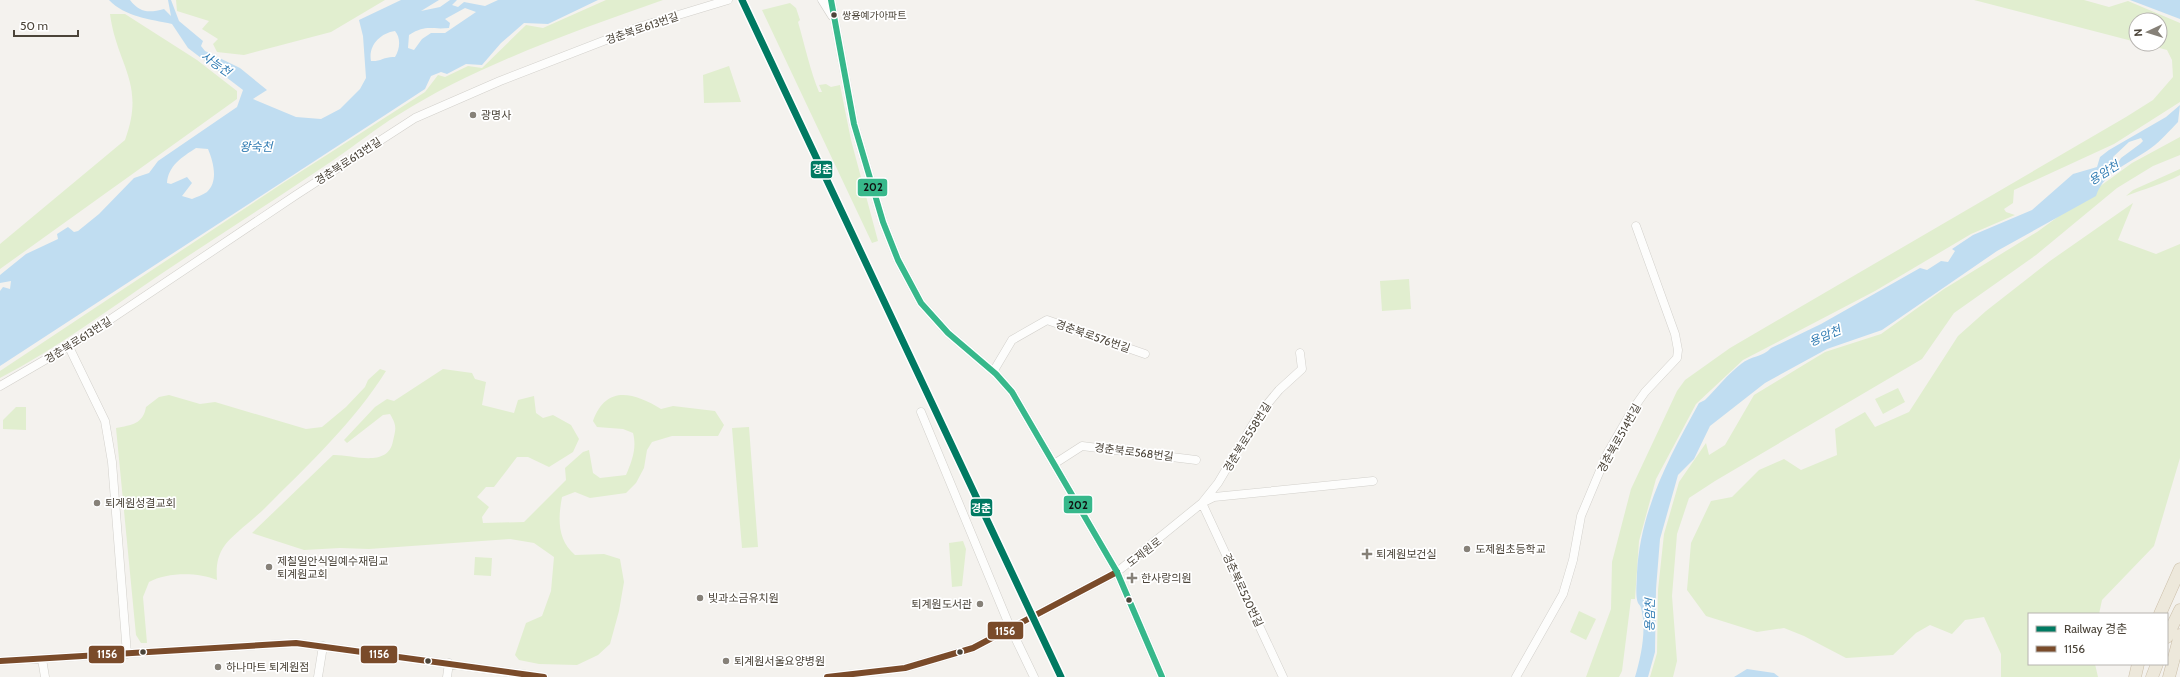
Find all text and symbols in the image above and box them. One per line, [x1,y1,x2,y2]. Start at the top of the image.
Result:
street label: 경춘북로613번길 [604,9,680,47]
place label: 쌍용예가아파트 [842,9,906,22]
marker: 쌍용예가아파트 [829,10,839,20]
scale bar [14,12,78,38]
north arrow [2128,12,2168,52]
text: 50 m [20,18,48,33]
text: N [2131,28,2145,37]
water label: 사능천 [198,48,236,80]
place label: 광명사 [481,108,511,122]
marker: 광명사 [468,110,478,120]
street label: 경춘북로613번길 [312,134,384,188]
water label: 왕숙천 [239,139,275,154]
water label: 용암천 [2086,156,2123,188]
line badge: 경춘 [810,160,833,179]
text: 경춘 [812,162,832,176]
line badge: 202 [857,178,888,197]
text: 202 [863,180,883,194]
street label: 경춘북로613번길 [42,314,114,366]
street label: 경춘북로576번길 [1054,317,1132,355]
water label: 용암천 [1807,321,1845,349]
street label: 경춘북로558번길 [1220,400,1274,474]
street label: 경춘북로514번길 [1594,401,1644,475]
street label: 경춘북로568번길 [1094,440,1174,464]
line badge: 202 [1063,495,1093,514]
place label: 퇴계원성결교회 [105,496,176,510]
marker: 퇴계원성결교회 [92,498,102,508]
line badge: 경춘 [970,498,993,517]
text: 202 [1068,498,1088,512]
text: 경춘 [971,501,991,515]
street label: 도제원로 [1124,534,1164,570]
place label: 도제원초등학교 [1475,542,1546,556]
marker: 도제원초등학교 [1462,544,1472,554]
place label: 퇴계원보건실 [1376,547,1437,561]
marker: 퇴계원보건실 [1361,548,1373,560]
street label: 경춘북로520번길 [1220,551,1266,629]
place label: 제칠일안식일예수재림교 퇴계원교회 [277,554,388,581]
marker: 제칠일안식일예수재림교 퇴계원교회 [264,562,274,572]
place label: 한사랑의원 [1141,571,1192,585]
marker: 한사랑의원 [1126,572,1138,584]
place label: 빛과소금유치원 [708,591,779,605]
marker: 빛과소금유치원 [695,593,705,603]
unlabelled marker [1124,595,1134,605]
water label: 용암천 [1642,596,1657,632]
place label: 퇴계원도서관 [911,597,972,611]
marker: 퇴계원도서관 [975,599,985,609]
legend [2028,613,2168,665]
line badge: 1156 [987,621,1024,640]
text: Railway 경춘 [2064,621,2127,636]
text: 1156 [995,624,1015,638]
text: 1156 [2064,641,2085,656]
line badge: 1156 [88,645,125,664]
line badge: 1156 [360,645,398,664]
text: 1156 [97,647,117,661]
unlabelled marker [138,647,148,657]
text: 1156 [369,647,389,661]
unlabelled marker [955,647,965,657]
place label: 퇴계원서울요양병원 [734,654,825,668]
unlabelled marker [423,656,433,666]
marker: 퇴계원서울요양병원 [721,656,731,666]
place label: 하나마트 퇴계원점 [226,660,309,674]
marker: 하나마트 퇴계원점 [213,662,223,672]

